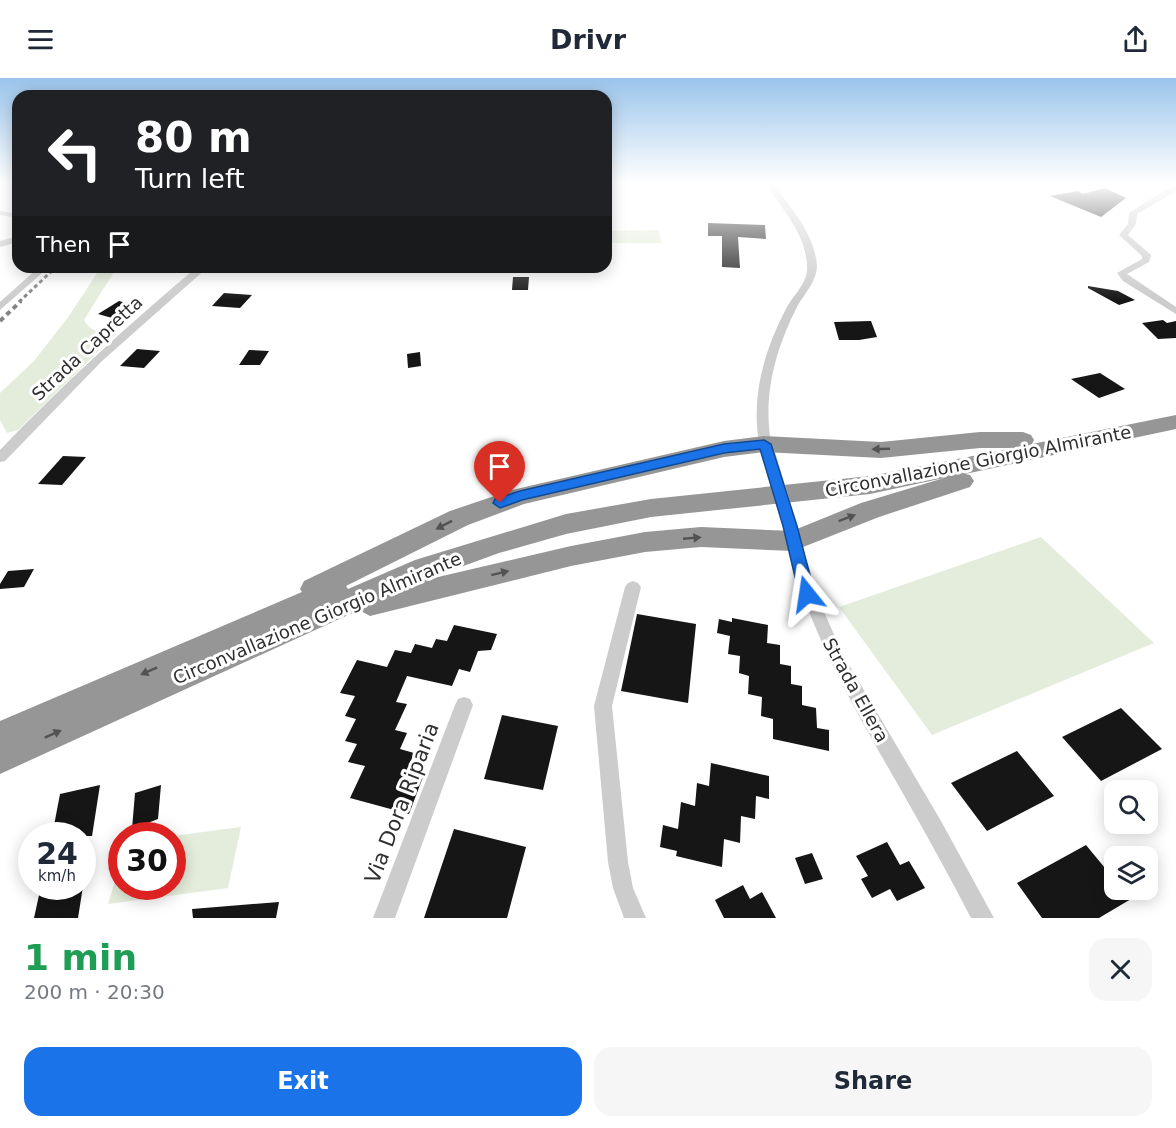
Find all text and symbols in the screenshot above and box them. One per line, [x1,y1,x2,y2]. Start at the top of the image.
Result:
icon: menu [24,23,57,56]
icon: share [1119,23,1152,56]
text: Drivr [550,24,626,55]
text: 80 m [135,113,252,162]
icon: left [36,114,114,192]
text: Turn left [135,163,245,194]
icon: arrive [103,228,136,261]
text: Then [36,232,91,257]
street label: Strada Capretta [27,291,147,405]
street label: Circonvallazione Giorgio Almirante [823,421,1133,501]
pin [474,441,525,503]
one-way arrow [872,445,891,454]
icon: arrive [483,450,516,483]
one-way arrow [838,513,856,523]
one-way arrow [436,521,453,530]
one-way arrow [682,533,701,542]
street label: Circonvallazione Giorgio Almirante [170,548,464,688]
position arrow [775,562,839,626]
one-way arrow [491,567,510,577]
street label: Strada Ellera [819,634,893,746]
one-way arrow [140,666,158,676]
street label: Via Dora Riparia [360,719,444,887]
one-way arrow [45,729,62,738]
map controls [1104,780,1158,900]
button: search [1104,780,1158,834]
speed limit sign: 30 [108,822,186,900]
text: 24 [36,836,78,871]
button: layers [1104,846,1158,900]
text: km/h [38,867,76,885]
text: 1 min [24,937,137,978]
button: close [1089,938,1152,1001]
text: 200 m · 20:30 [24,980,165,1004]
button: Exit [24,1047,582,1116]
button: Share [594,1047,1152,1116]

